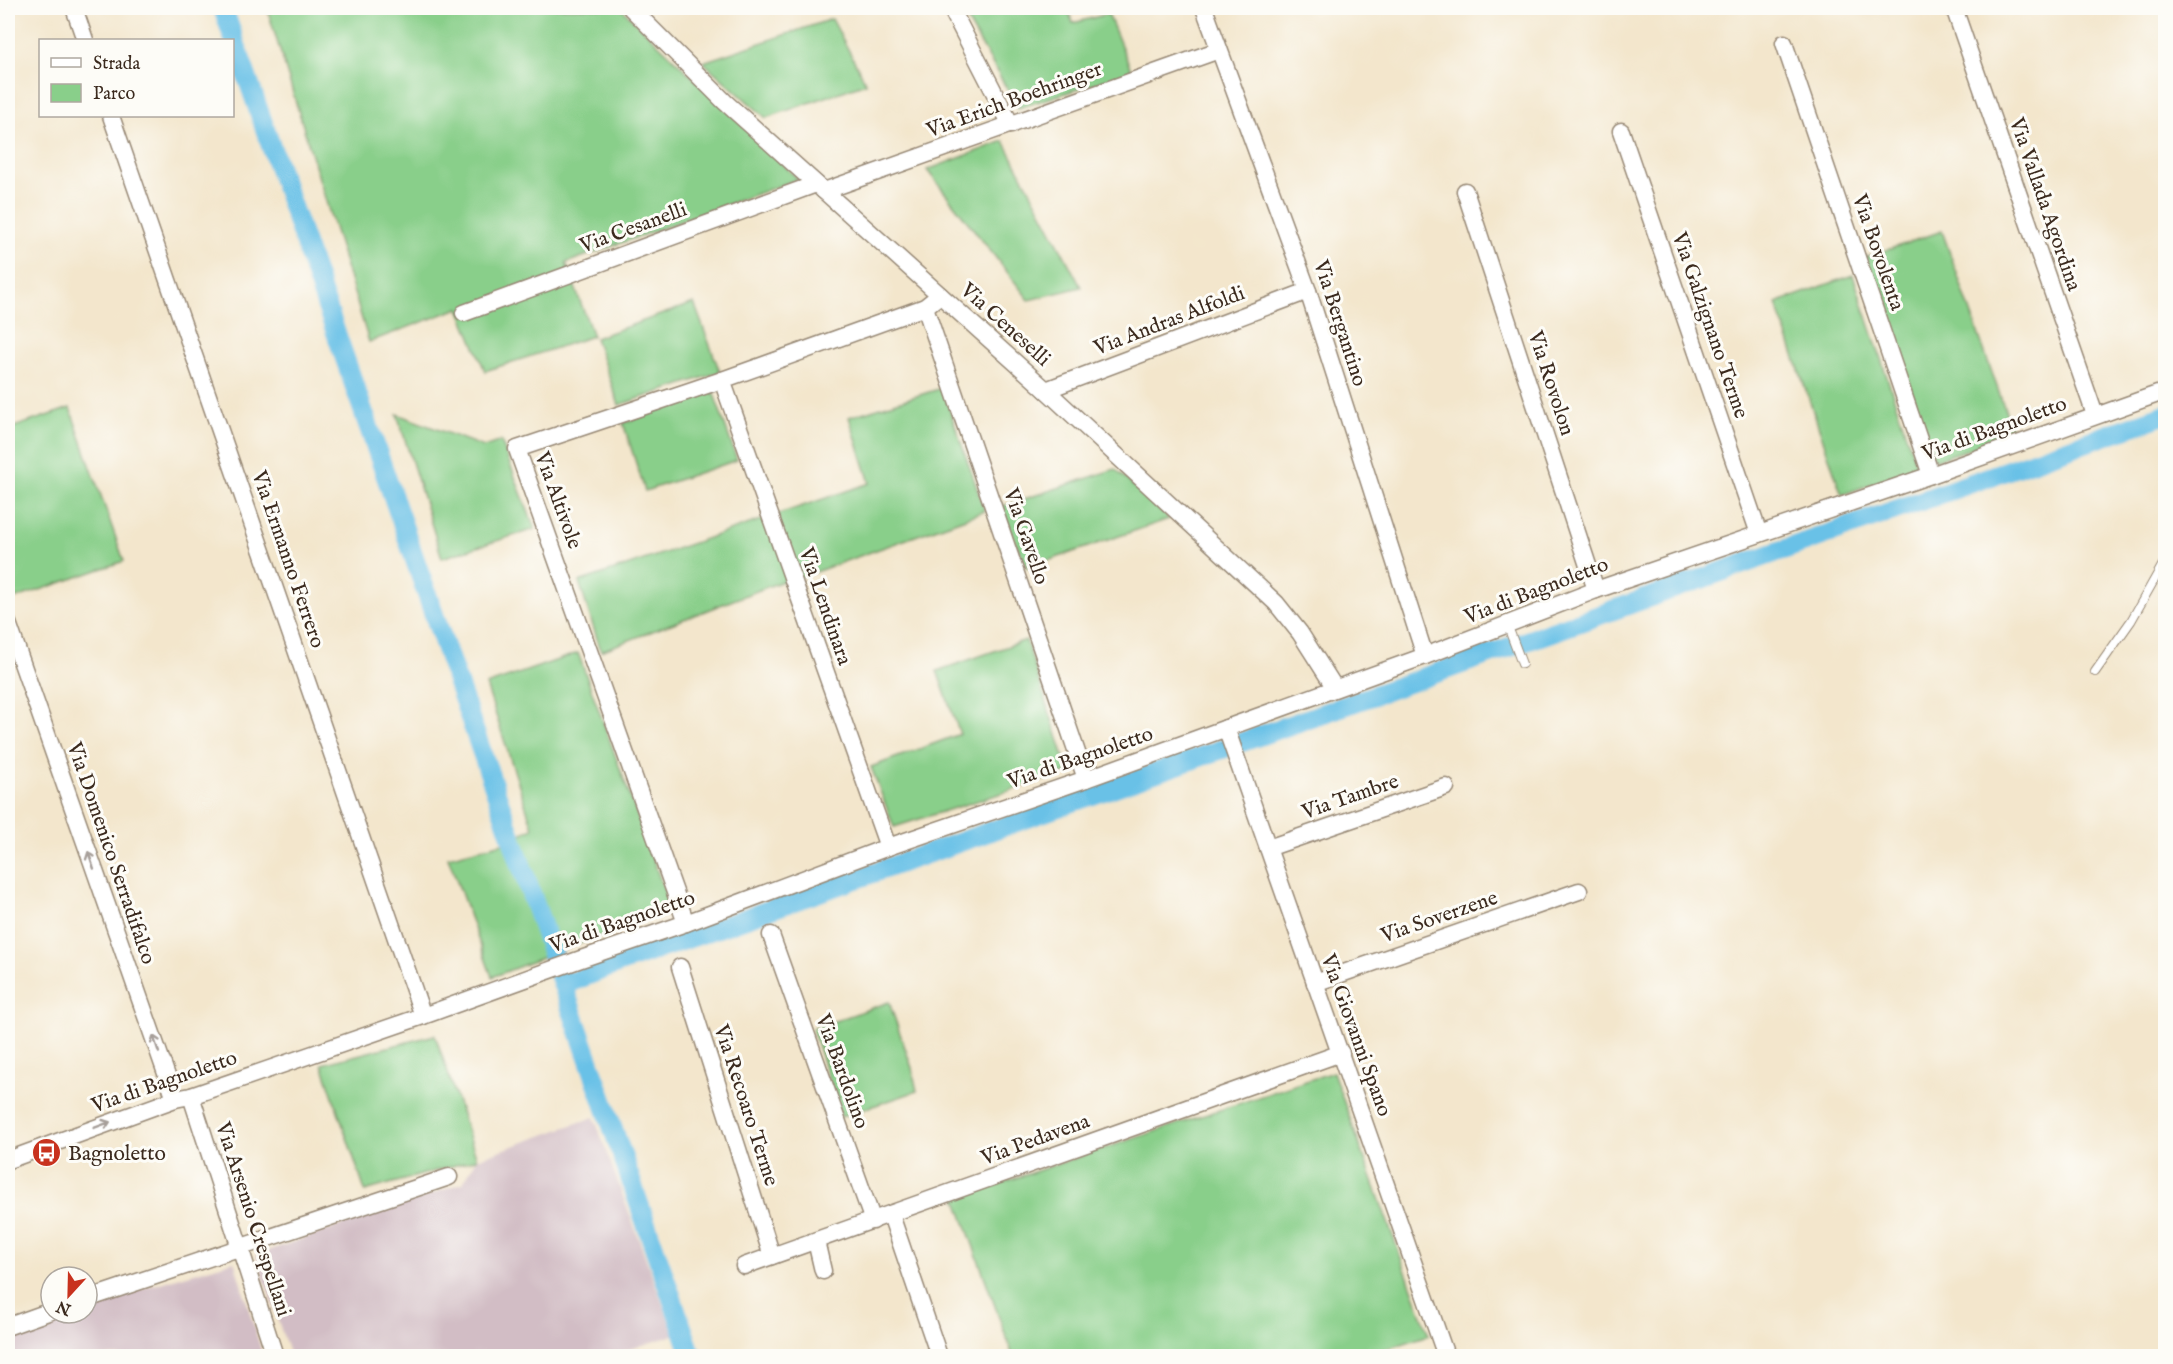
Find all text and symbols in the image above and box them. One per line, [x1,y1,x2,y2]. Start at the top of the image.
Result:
legend [39,39,234,117]
text: Strada [93,53,140,76]
street label: Via Erich Boehringer [922,56,1106,145]
text: Parco [93,83,135,106]
street label: Via Vallada Agordina [2002,113,2087,296]
street label: Via Bovolenta [1845,190,1910,315]
street label: Via Cesanelli [575,197,691,261]
street label: Via Galzignano Terme [1665,228,1754,423]
street label: Via Bergantino [1306,256,1373,390]
street label: Via Ceneselli [953,277,1056,373]
street label: Via Andras Alfoldi [1089,280,1249,363]
street label: Via Rovolon [1521,327,1580,439]
street label: Via di Bagnoletto [1917,391,2071,468]
street label: Via Altivole [527,447,588,553]
street label: Via Ermanno Ferrero [244,466,331,652]
street label: Via Gavello [996,484,1055,588]
street label: Via Lendinara [791,543,858,670]
street label: Via di Bagnoletto [1460,552,1612,632]
street label: Via di Bagnoletto [1003,721,1157,796]
street label: Via Domenico Serradifalco [60,738,161,968]
street label: Via Tambre [1298,768,1403,827]
one-way arrow [84,851,95,870]
street label: Via di Bagnoletto [545,885,699,960]
street label: Via Soverzene [1377,885,1502,950]
street label: Via Giovanni Spano [1313,950,1398,1120]
street label: Via Bardolino [808,1010,875,1133]
street label: Via Recoaro Terme [706,1020,785,1190]
one-way arrow [149,1035,160,1054]
street label: Via di Bagnoletto [87,1045,241,1120]
street label: Via Pedavena [977,1108,1094,1173]
street label: Via Arsenio Crespellani [208,1118,297,1320]
one-way arrow [92,1119,111,1130]
bus stop icon: Bagnoletto [31,1137,63,1169]
place label: Bagnoletto [68,1141,166,1168]
north arrow [39,1265,99,1325]
text: N [54,1295,75,1319]

